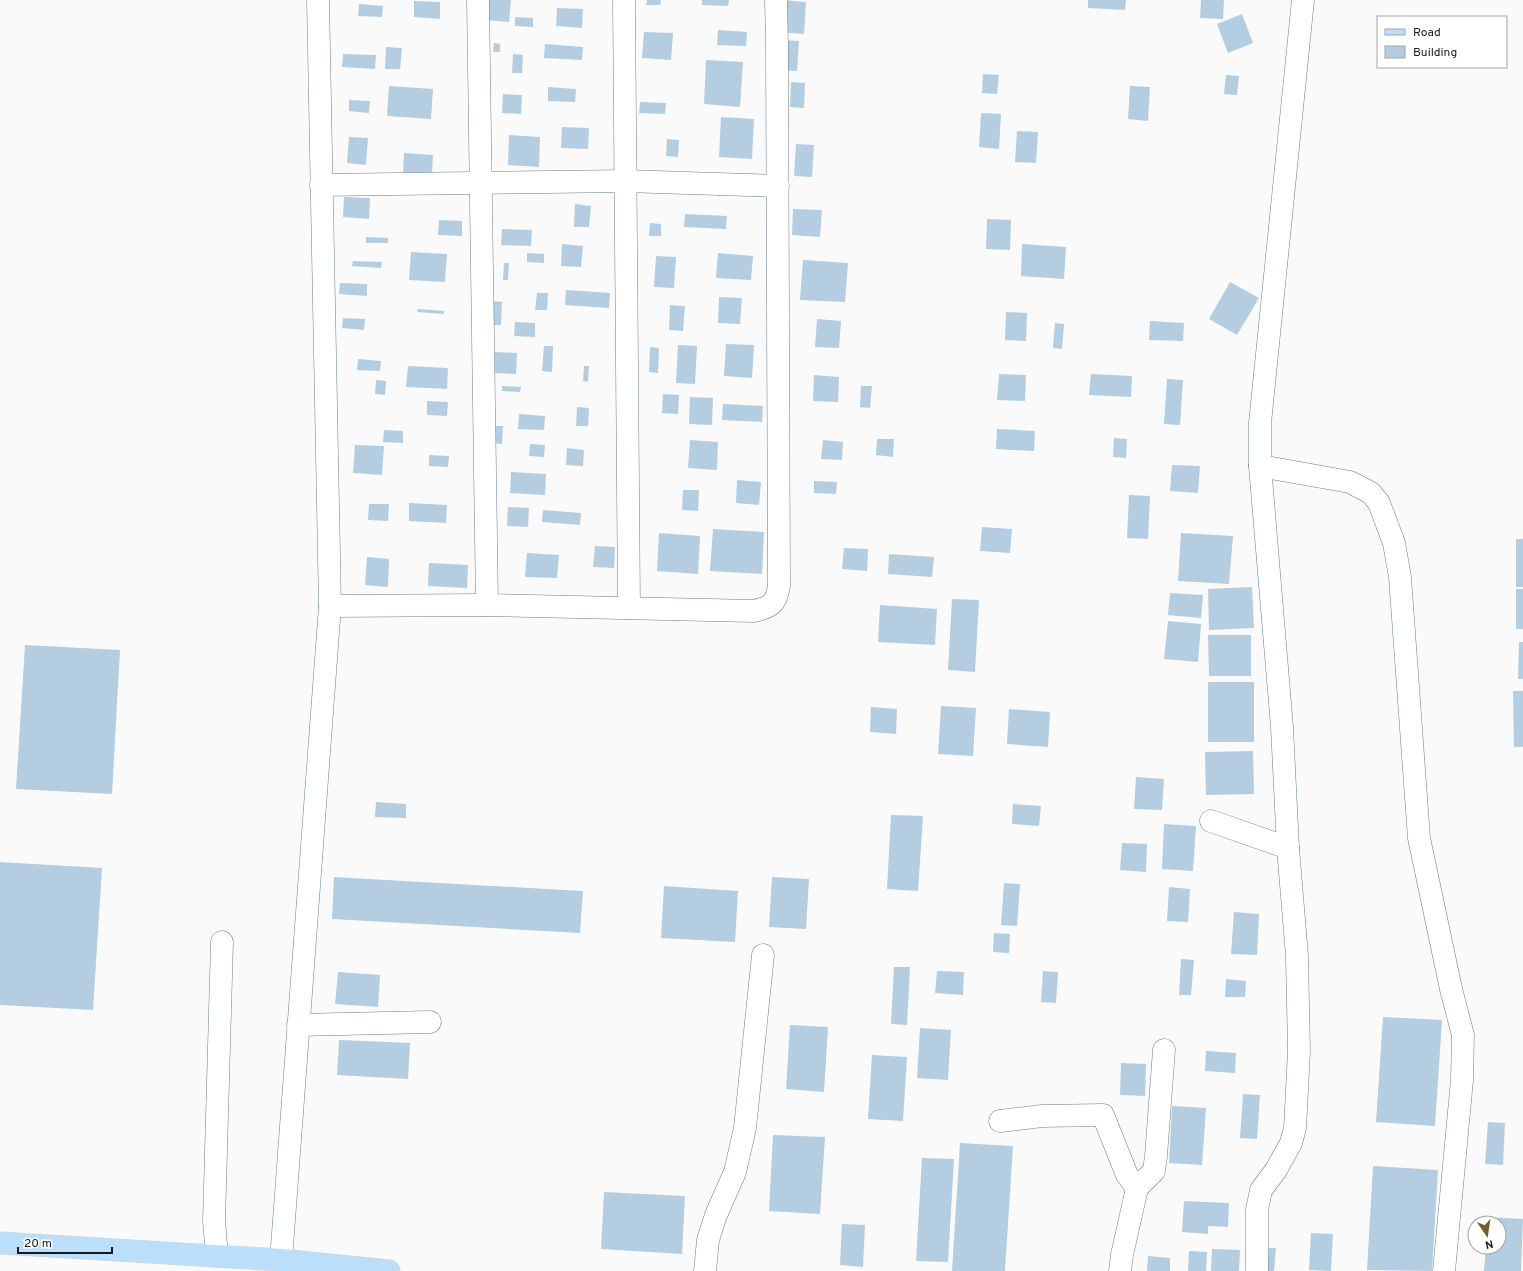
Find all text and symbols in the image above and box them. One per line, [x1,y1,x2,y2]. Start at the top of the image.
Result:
legend [1377,16,1507,68]
text: Road [1413,25,1441,41]
text: Building [1413,45,1457,61]
north arrow [1467,1215,1507,1255]
scale bar [18,1229,112,1255]
text: 20 m [24,1236,52,1252]
text: N [1484,1236,1494,1251]

